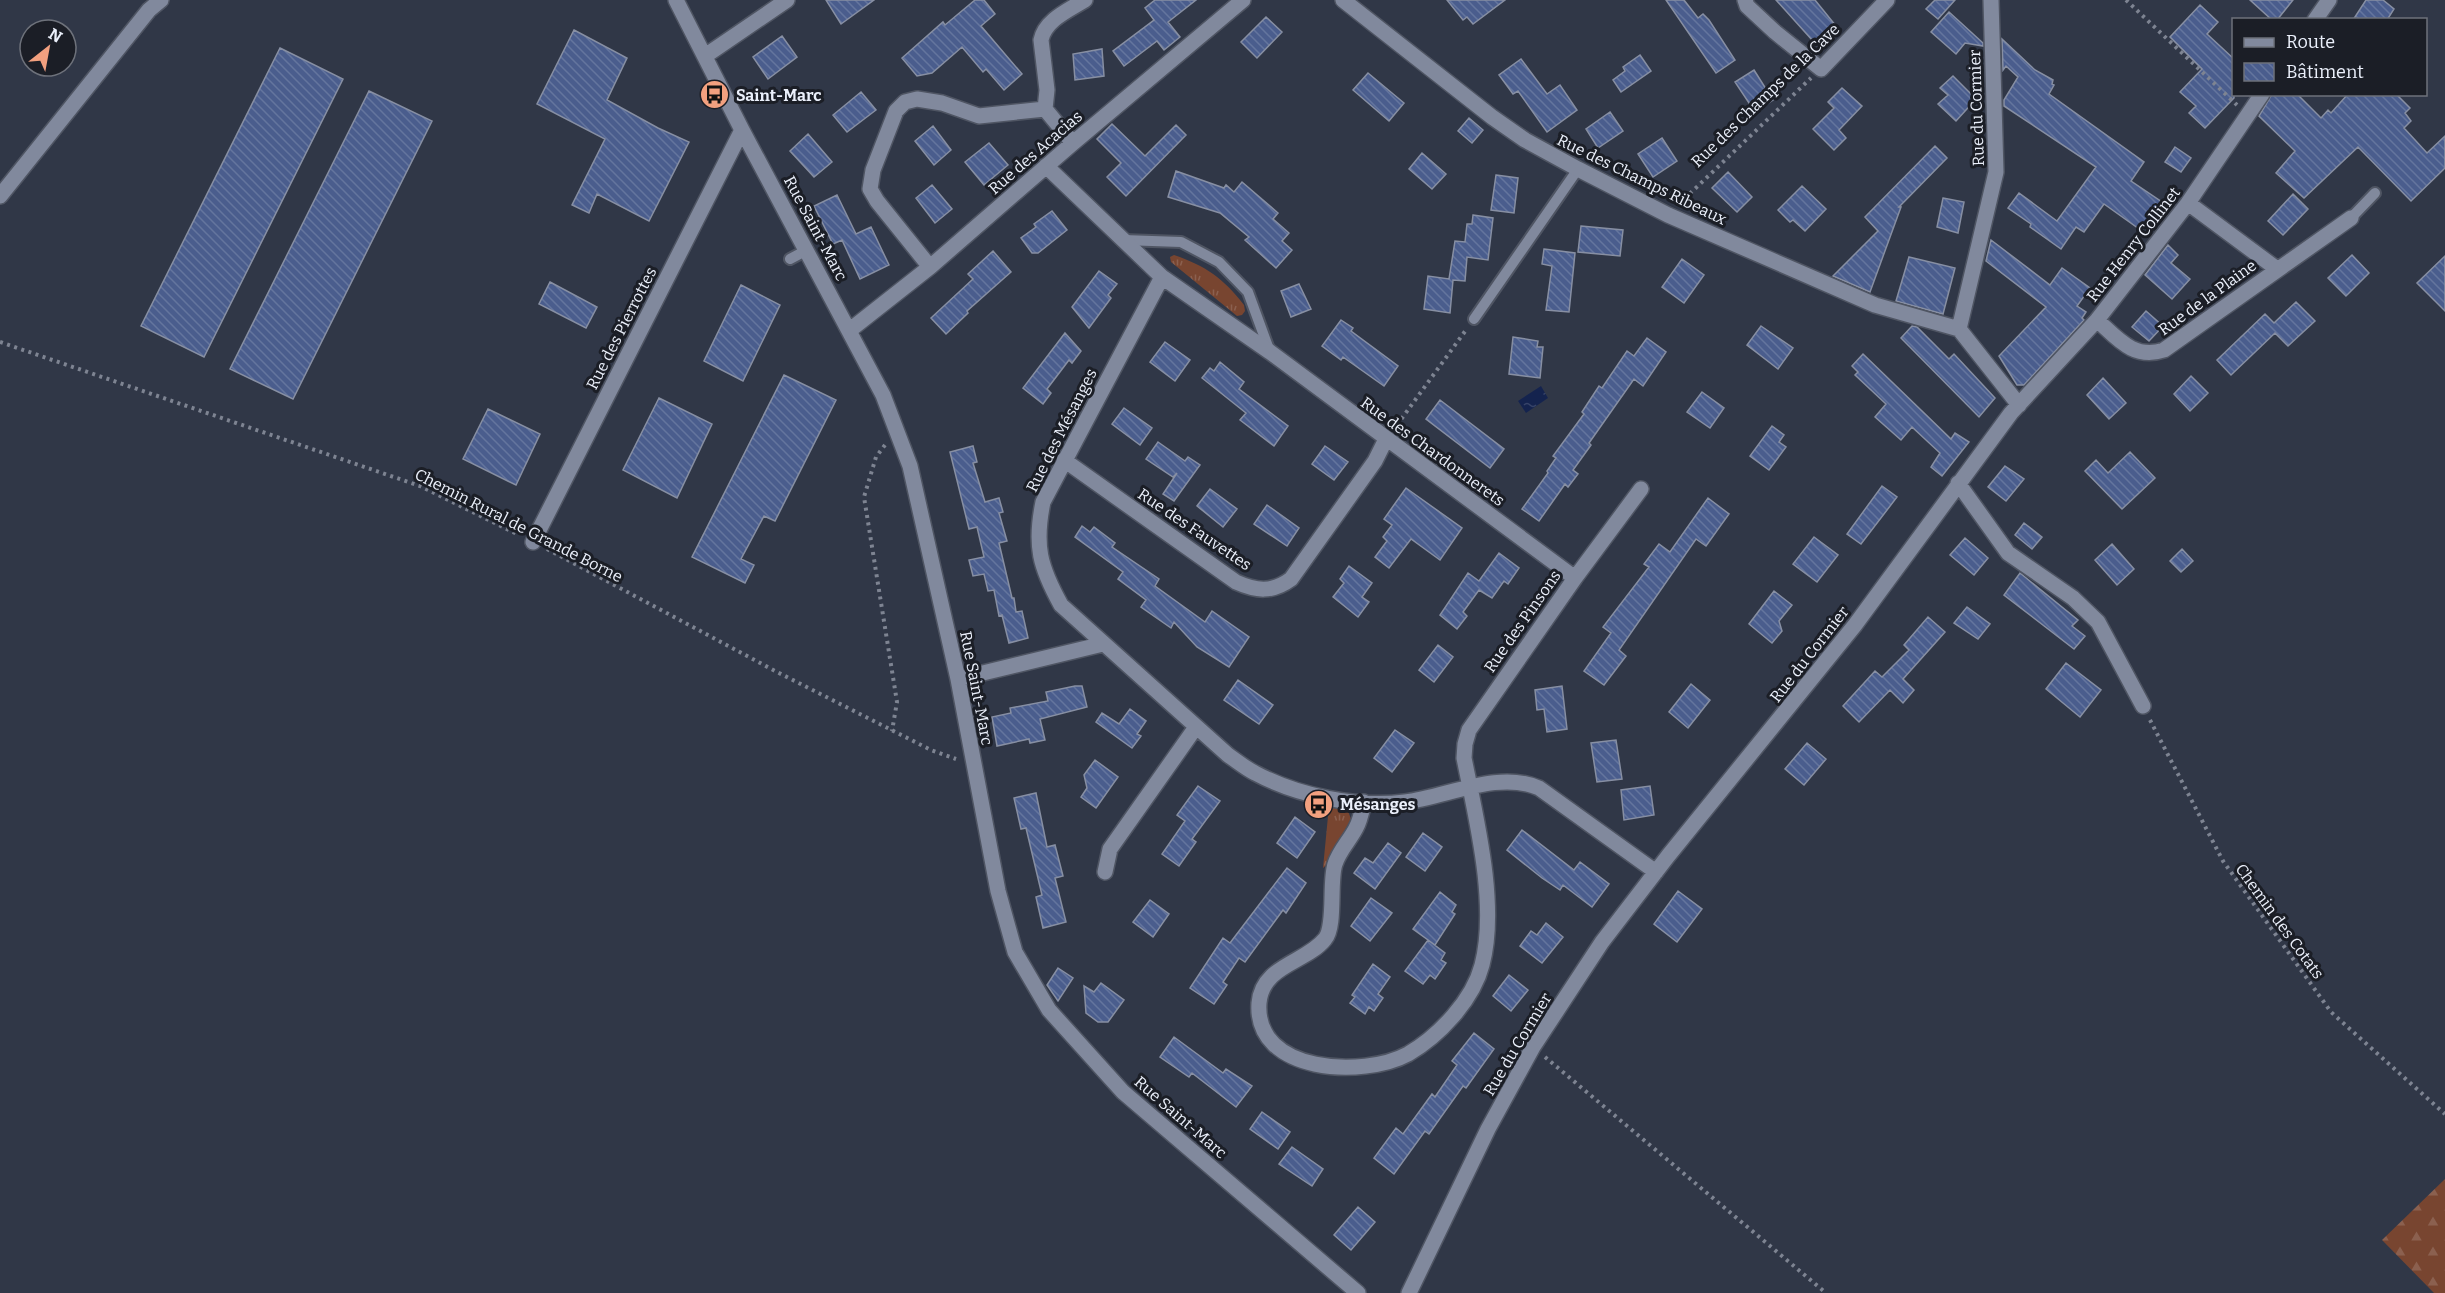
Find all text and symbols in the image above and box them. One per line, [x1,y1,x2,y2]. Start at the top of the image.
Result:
north arrow [18,18,78,78]
legend [2232,18,2427,96]
street label: Rue des Champs de la Cave [1687,20,1843,171]
text: N [45,24,66,47]
text: Route [2286,31,2335,53]
street label: Rue du Cormier [1965,49,1988,167]
text: Bâtiment [2286,61,2364,83]
bus stop icon: Saint-Marc [699,79,731,111]
place label: Saint-Marc [736,86,821,105]
street label: Rue des Acacias [985,107,1086,198]
street label: Rue des Champs Ribeaux [1554,130,1730,229]
street label: Rue Saint-Marc [780,173,851,284]
street label: Rue Henry Collinet [2083,183,2184,305]
street label: Rue de la Plaine [2155,256,2260,339]
street label: Rue des Pierrottes [582,264,660,393]
street label: Rue des Mésanges [1022,365,1101,495]
street label: Rue des Chardonnerets [1357,393,1508,510]
street label: Chemin Rural de Grande Borne [412,465,626,586]
street label: Rue des Fauvettes [1134,484,1255,574]
street label: Rue des Pinsons [1480,567,1565,676]
street label: Rue du Cormier [1766,603,1853,706]
street label: Rue Saint-Marc [956,629,997,747]
bus stop icon: Mésanges [1303,788,1335,820]
place label: Mésanges [1340,795,1416,814]
street label: Chemin des Cotats [2231,860,2328,983]
street label: Rue du Cormier [1479,989,1556,1099]
street label: Rue Saint-Marc [1131,1072,1231,1163]

